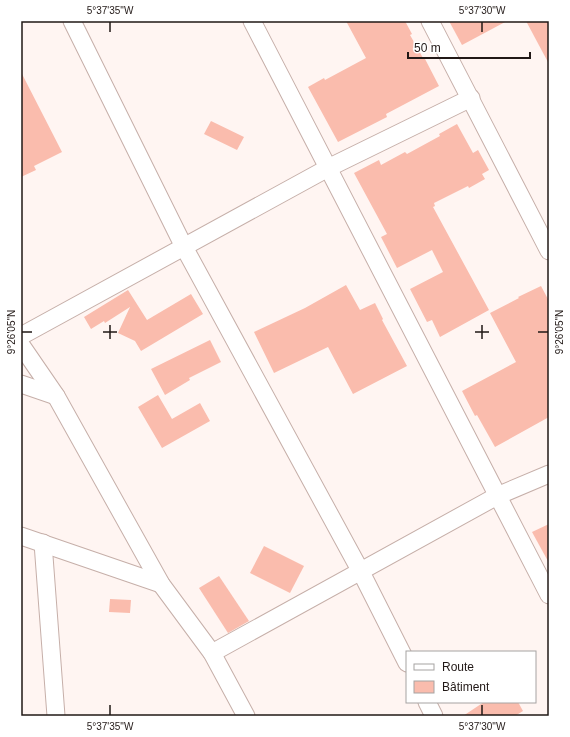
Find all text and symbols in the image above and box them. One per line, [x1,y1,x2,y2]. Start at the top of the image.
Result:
text: 5°37'35"W [87,5,134,16]
text: 5°37'30"W [459,5,506,16]
scale bar [408,34,530,60]
text: 50 m [414,41,441,55]
text: 9°26'05"N [6,310,17,354]
text: 9°26'05"N [554,310,565,354]
legend [406,651,536,703]
text: Route [442,660,474,674]
text: Bâtiment [442,680,490,694]
text: 5°37'35"W [87,721,134,732]
text: 5°37'30"W [459,721,506,732]

